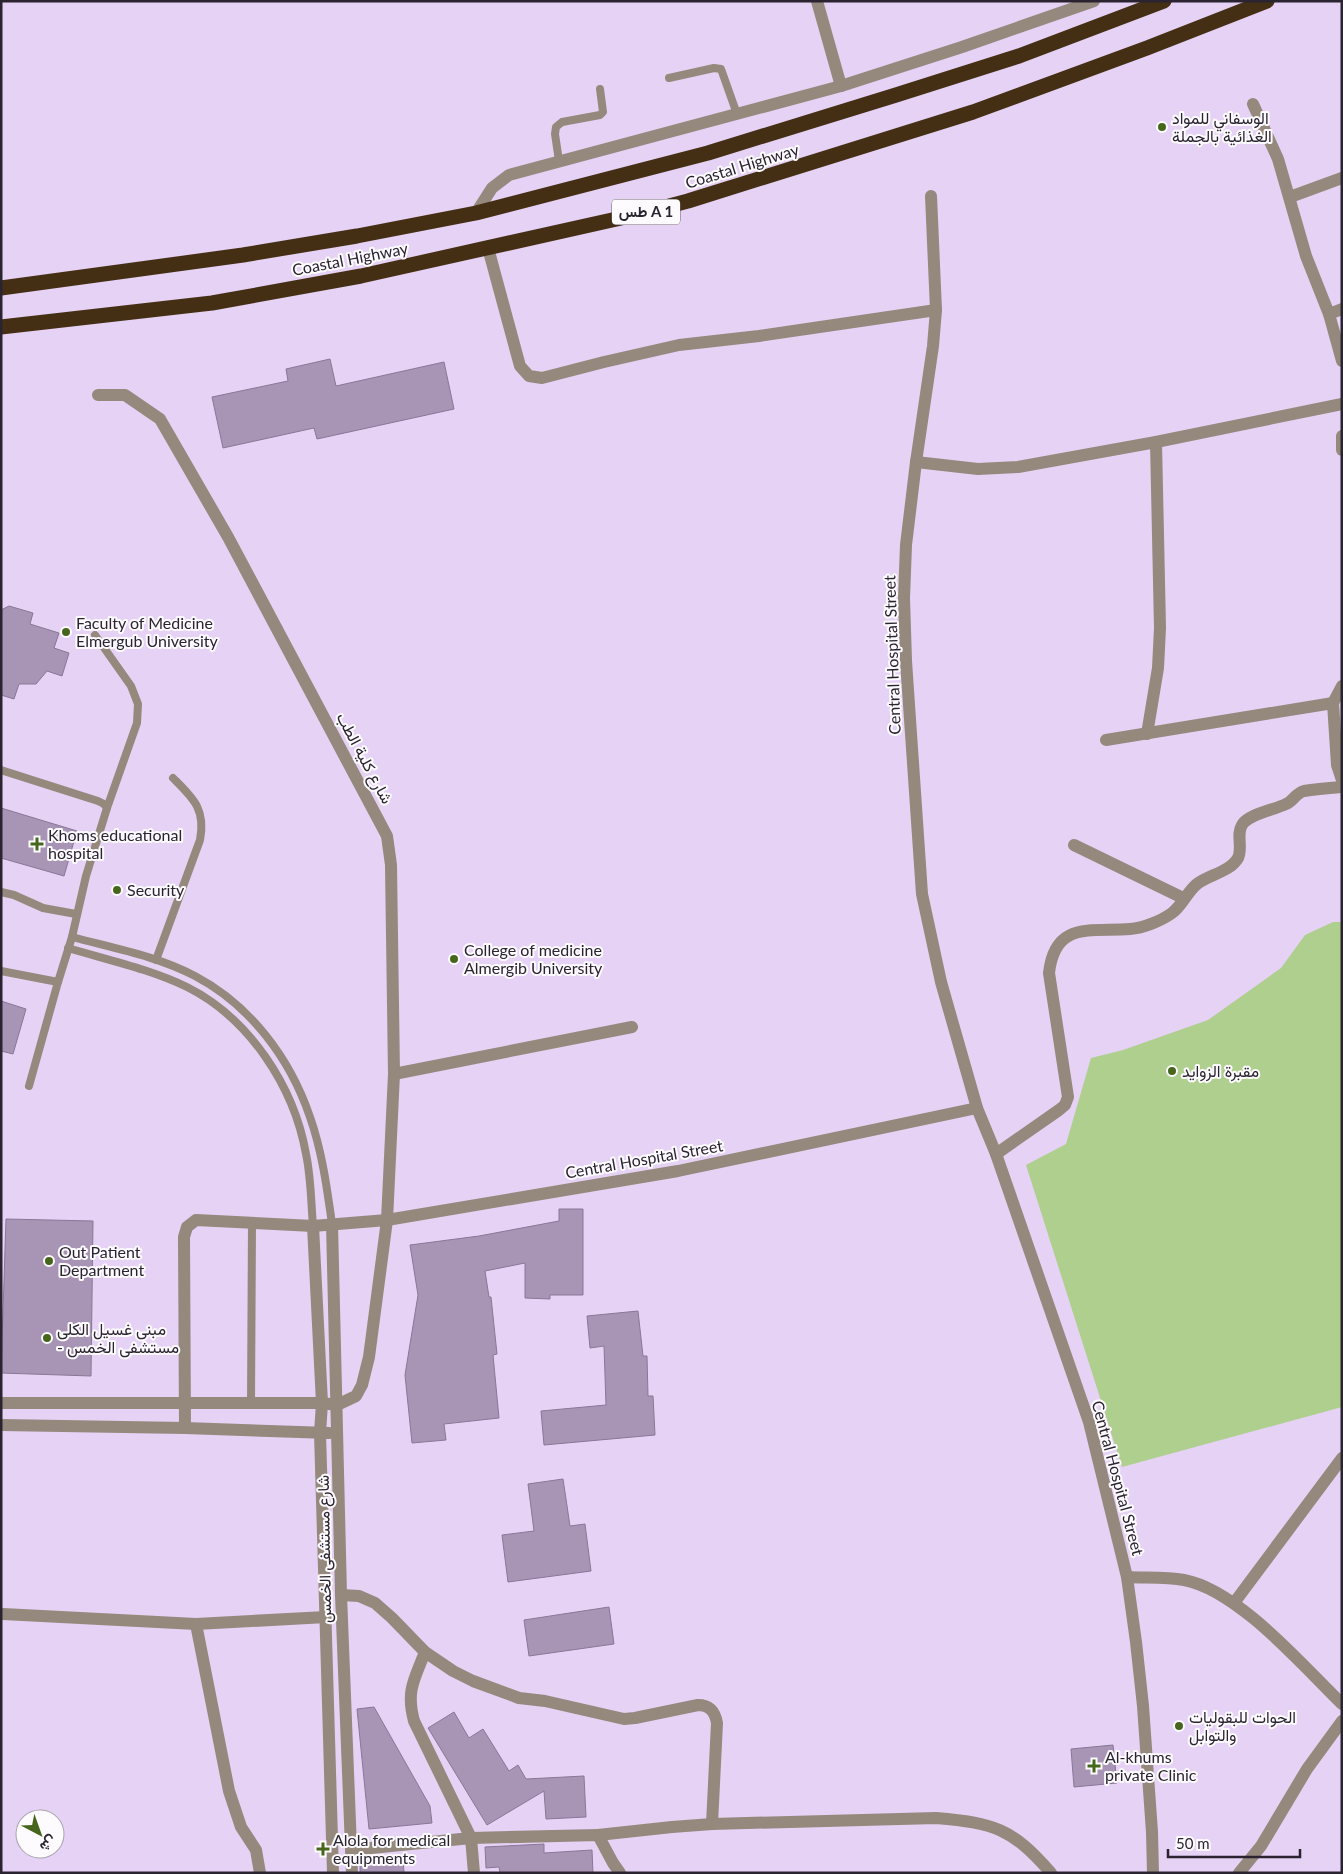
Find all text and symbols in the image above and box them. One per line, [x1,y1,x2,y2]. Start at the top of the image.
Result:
place label: الوسفاني للمواد الغذائية بالجملة [1172,108,1272,146]
marker: الوسفاني للمواد الغذائية بالجملة [1156,121,1168,133]
street label: Coastal Highway [683,139,802,192]
road number: طس A 1 [612,200,680,224]
street label: Coastal Highway [290,238,410,279]
street label: Central Hospital Street [879,575,904,735]
place label: Faculty of Medicine Elmergub University [76,613,219,650]
marker: Faculty of Medicine Elmergub University [60,626,72,638]
street label: شارع كلية الطب [331,709,397,808]
place label: Khoms educational hospital [48,825,182,862]
marker: Khoms educational hospital [30,837,44,851]
place label: Security [127,880,185,899]
marker: Security [111,884,123,896]
place label: College of medicine Almergib University [464,940,603,977]
marker: College of medicine Almergib University [448,953,460,965]
place label: مقبرة الزوايد [1182,1061,1259,1082]
marker: مقبرة الزوايد [1166,1065,1178,1077]
street label: Central Hospital Street [564,1135,724,1182]
place label: Out Patient Department [59,1242,144,1279]
marker: Out Patient Department [43,1255,55,1267]
place label: مبنى غسيل الكلى - مستشفى الخمس [57,1319,179,1358]
marker: مبنى غسيل الكلى - مستشفى الخمس [41,1332,53,1344]
street label: Central Hospital Street [1089,1398,1148,1558]
street label: شارع مستشفى الخمس [313,1475,337,1623]
place label: الحوات للبقوليات والتوابل [1189,1707,1296,1746]
marker: الحوات للبقوليات والتوابل [1173,1720,1185,1732]
place label: Al-khums private Clinic [1105,1747,1197,1784]
marker: Al-khums private Clinic [1087,1759,1101,1773]
north arrow [15,1809,65,1859]
scale bar [1168,1826,1300,1858]
place label: Alola for medical equipments [333,1830,450,1867]
text: ش [36,1831,61,1856]
text: 50 m [1176,1834,1210,1852]
marker: Alola for medical equipments [317,1843,329,1855]

